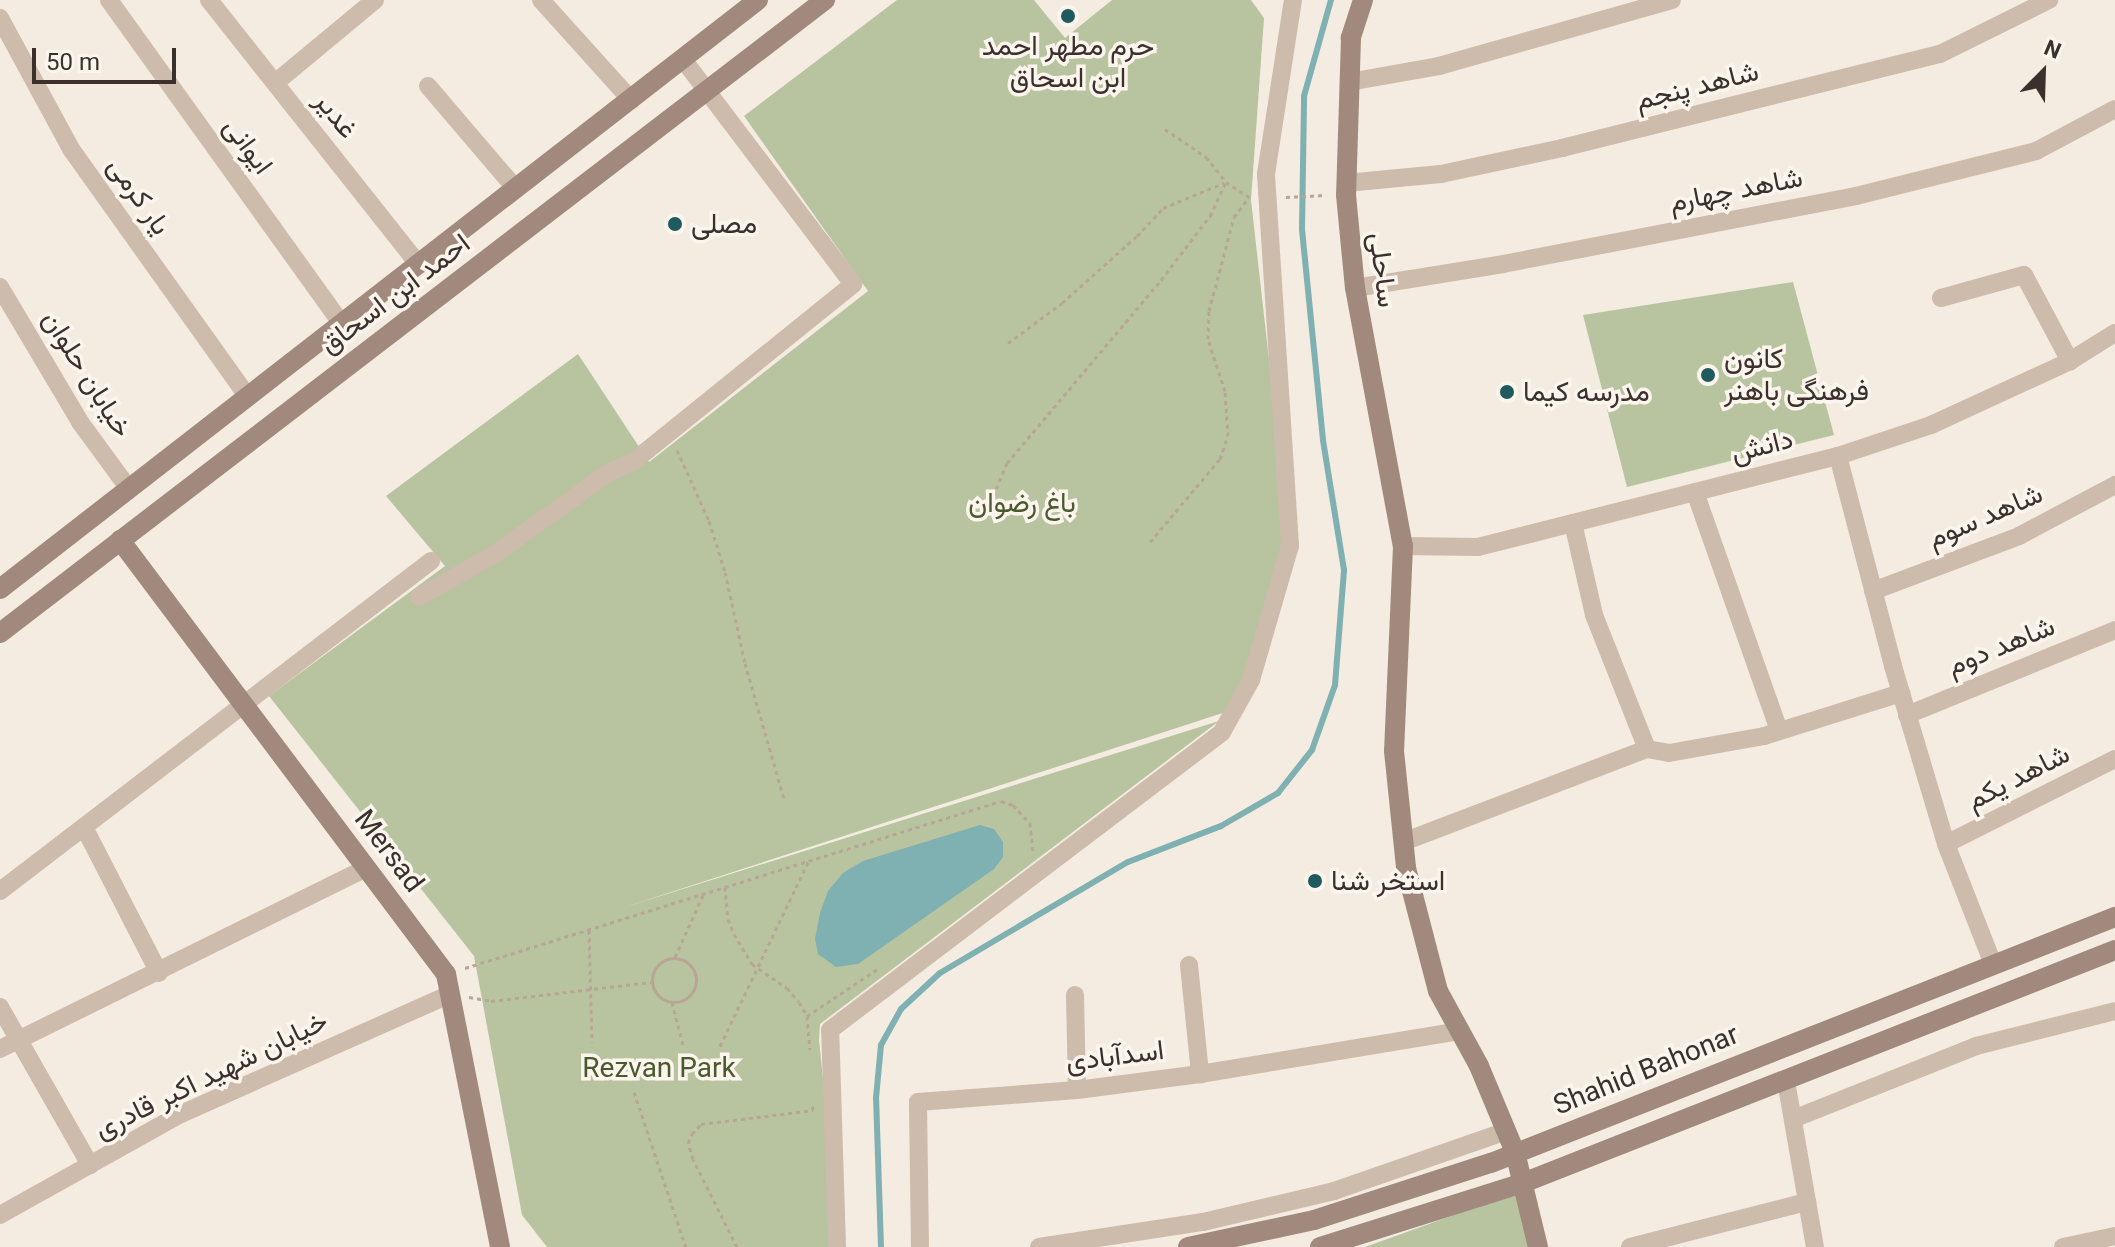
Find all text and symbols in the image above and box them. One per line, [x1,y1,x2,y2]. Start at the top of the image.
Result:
marker: حرم مطهر احمد ابن اسحاق [1059,7,1077,25]
place label: حرم مطهر احمد ابن اسحاق [982,29,1154,95]
scale bar [36,32,180,82]
north arrow [2003,32,2083,112]
text: N [2041,35,2065,64]
text: 50 m [46,48,100,76]
street label: شاهد پنجم [1632,54,1762,118]
street label: غدیر [307,85,365,145]
street label: ایوانی [216,111,280,181]
street label: یار کرمی [100,151,178,241]
street label: شاهد چهارم [1667,161,1805,219]
place label: مصلی [691,207,757,241]
marker: مصلی [666,215,684,233]
street label: احمد ابن اسحاق [313,227,477,361]
street label: ساحلی [1362,231,1404,309]
street label: خیابان حلوان [35,304,139,444]
place label: کانون فرهنگی باهنر [1724,342,1869,408]
marker: کانون فرهنگی باهنر [1699,366,1717,384]
place label: مدرسه کیما [1523,375,1650,409]
marker: مدرسه کیما [1498,383,1516,401]
street label: دانش [1728,422,1796,470]
street label: شاهد سوم [1922,477,2048,555]
park label: باغ رضوان [968,486,1076,520]
street label: شاهد دوم [1942,609,2060,683]
street label: شاهد یکم [1961,737,2075,817]
street label: Mersad [347,803,431,899]
place label: استخر شنا [1331,864,1445,898]
marker: استخر شنا [1306,872,1324,890]
street label: خیابان شهید اکبر قادری [89,1004,333,1146]
street label: Shahid Bahonar [1549,1018,1743,1122]
street label: اسدآبادی [1064,1033,1166,1079]
park label: Rezvan Park [582,1051,736,1085]

